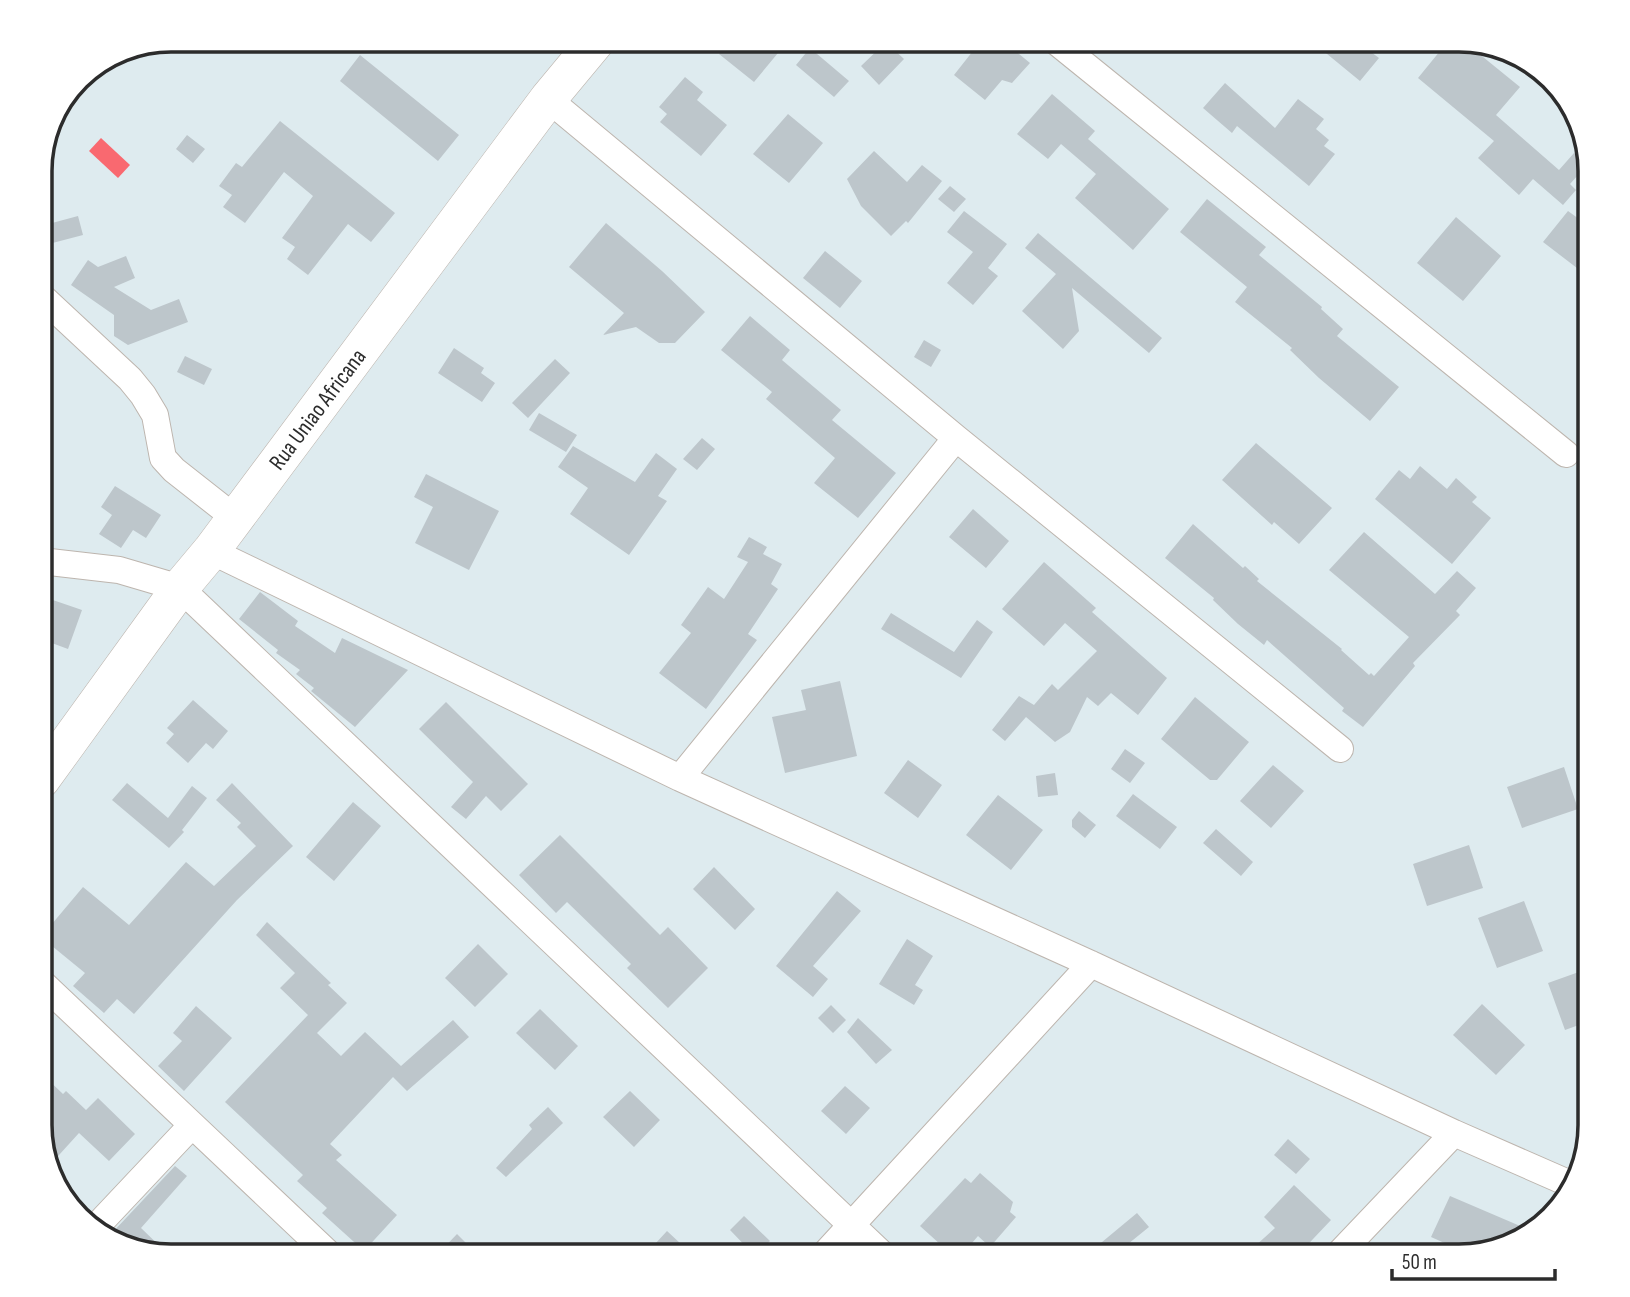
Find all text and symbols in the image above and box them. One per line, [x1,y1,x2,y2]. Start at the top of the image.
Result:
street label: Rua Uniao Africana [263,344,372,476]
scale bar [1392,1238,1555,1282]
text: 50 m [1402,1250,1437,1275]

